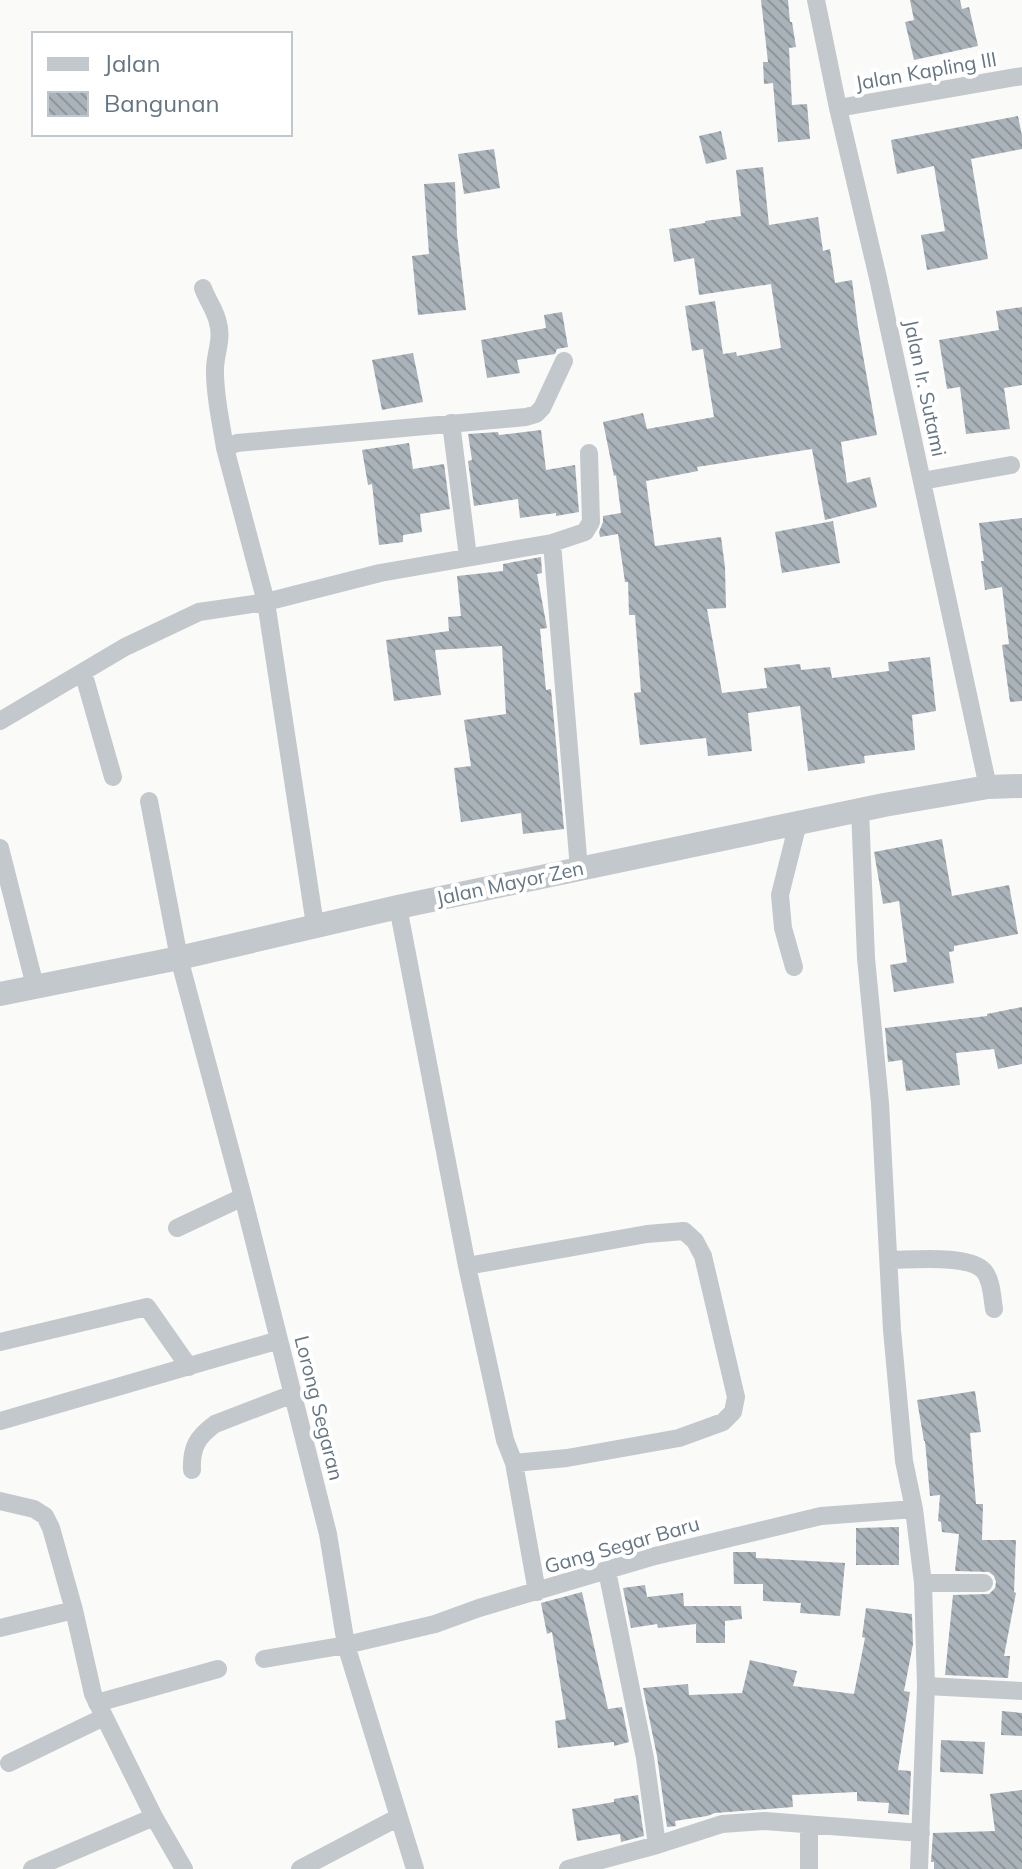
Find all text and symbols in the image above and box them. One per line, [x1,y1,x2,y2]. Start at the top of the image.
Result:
legend [32,32,292,136]
street label: Jalan Kapling III [853,46,999,95]
text: Jalan [104,48,160,78]
text: Bangunan [104,88,220,118]
street label: Jalan Ir. Sutami [899,317,952,459]
street label: Jalan Mayor Zen [434,855,586,910]
street label: Lorong Segaran [289,1333,350,1483]
street label: Gang Segar Baru [542,1510,702,1579]

